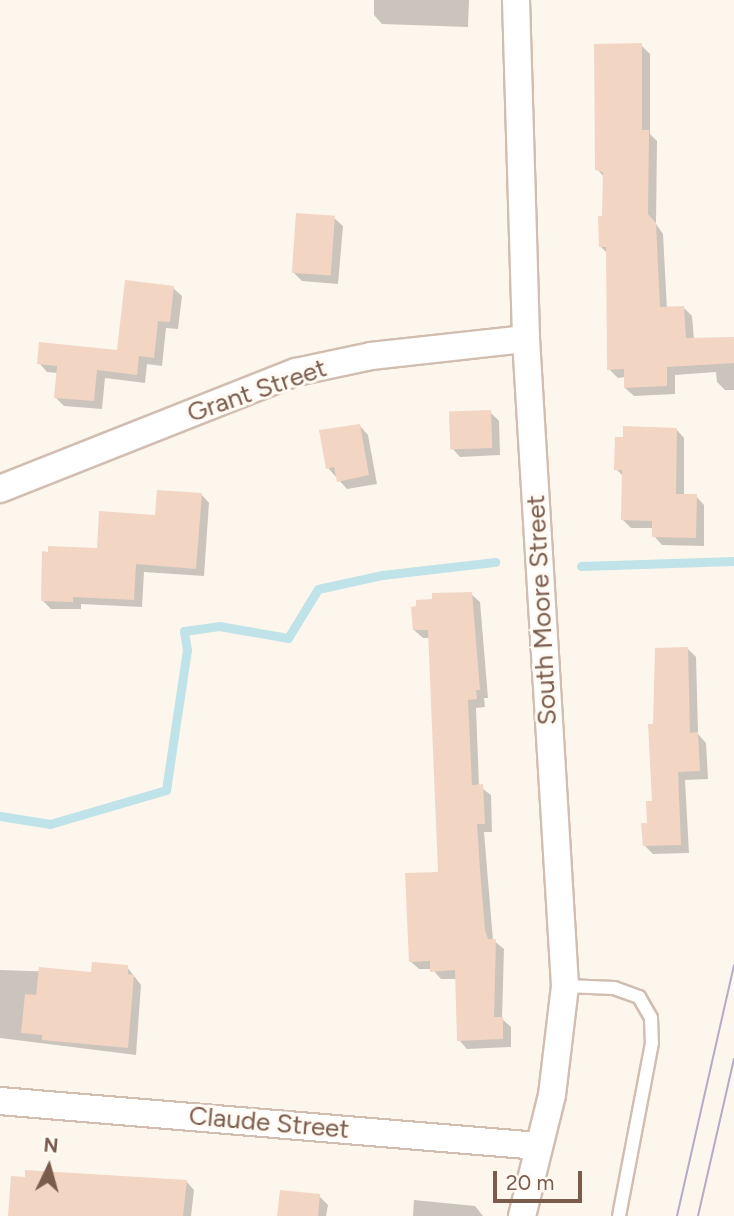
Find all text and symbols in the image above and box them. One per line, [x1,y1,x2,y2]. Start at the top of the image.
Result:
street label: Grant Street [183,353,331,429]
street label: South Moore Street [520,494,564,726]
street label: Claude Street [188,1100,350,1146]
north arrow [14,1132,84,1202]
text: N [43,1133,59,1158]
scale bar [496,1156,585,1200]
text: 20 m [506,1170,554,1195]

